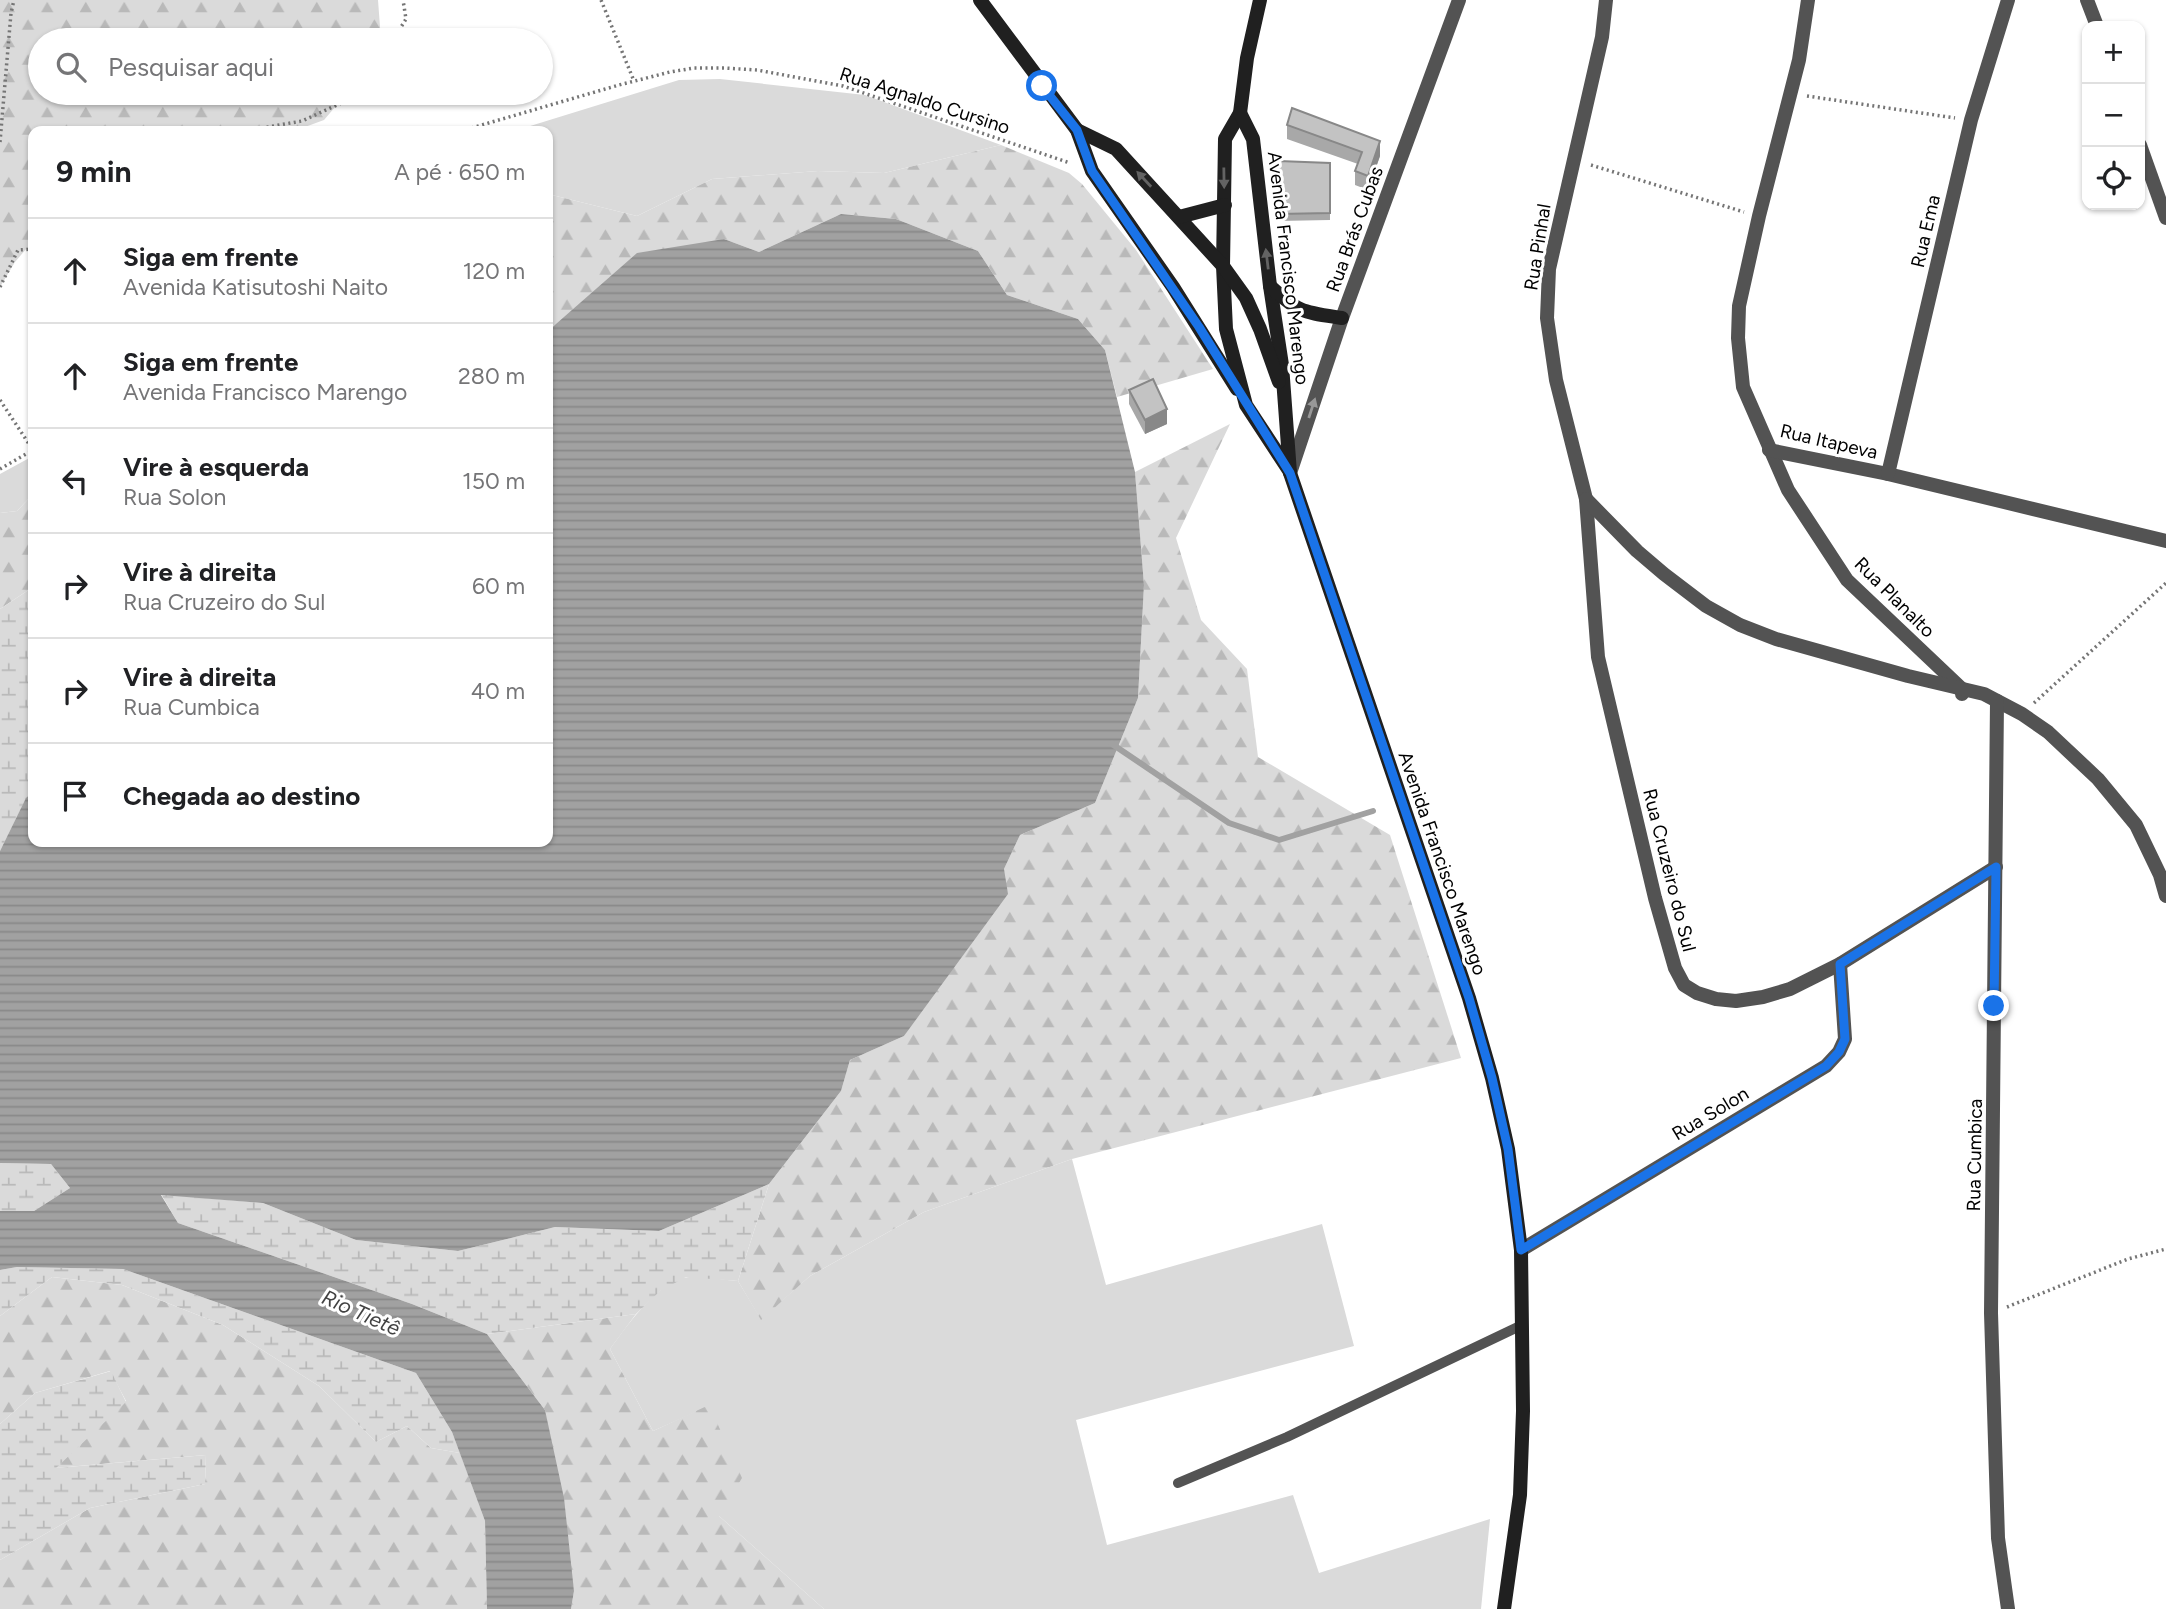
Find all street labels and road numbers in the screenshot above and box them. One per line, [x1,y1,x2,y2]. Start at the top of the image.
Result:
street label: Rua Agnaldo Cursino [837,62,1013,139]
street label: Avenida Francisco Marengo [1263,150,1314,386]
street label: Rua Brás Cubas [1321,163,1388,295]
street label: Rua Ema [1906,192,1945,270]
street label: Rua Pinhal [1519,202,1556,292]
street label: Rua Itapeva [1778,419,1880,464]
street label: Rua Planalto [1850,552,1940,642]
street label: Avenida Francisco Marengo [1393,748,1492,978]
street label: Rua Cruzeiro do Sul [1638,786,1701,954]
street label: Rua Solon [1668,1082,1753,1145]
street label: Rua Cumbica [1962,1098,1987,1212]

